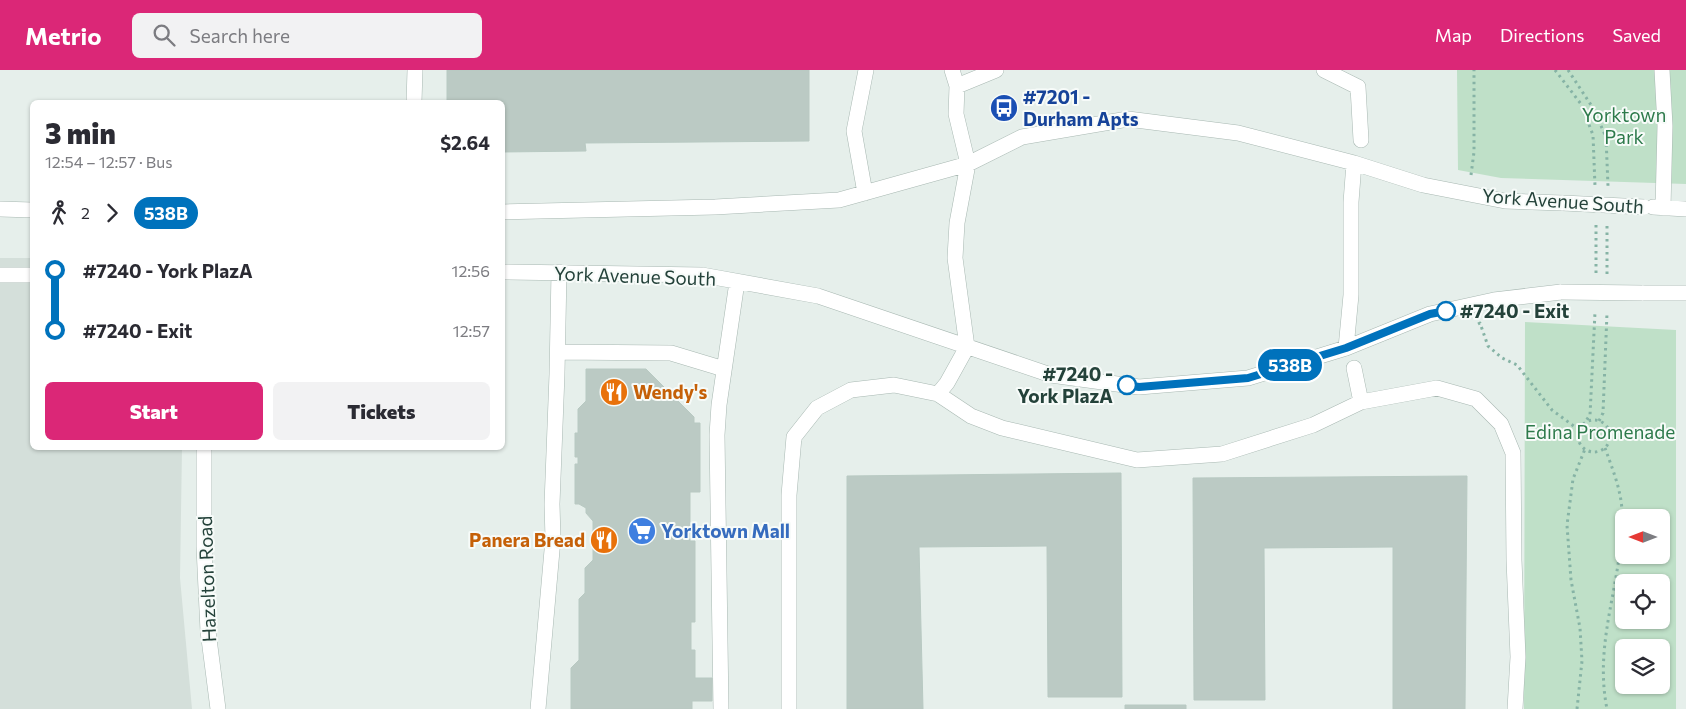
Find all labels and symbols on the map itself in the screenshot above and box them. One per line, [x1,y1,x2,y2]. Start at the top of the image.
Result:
place label: #7201 - Durham Apts [1023,85,1139,130]
bus stop icon: #7201 - Durham Apts [989,93,1019,123]
park label: Yorktown Park [1582,103,1666,148]
street label: York Avenue South [1481,183,1645,218]
street label: York Avenue South [554,261,717,290]
place label: #7240 - Exit [1460,299,1569,322]
marker: #7240 - Exit [1436,301,1456,321]
line badge: 538B [1255,349,1325,381]
place label: #7240 - York PlazA [1017,362,1113,407]
marker: #7240 - York PlazA [1117,375,1137,395]
restaurant icon: Wendy's [599,377,629,407]
place label: Wendy's [633,380,707,403]
park label: Edina Promenade [1525,420,1675,443]
north arrow [1615,509,1670,564]
street label: Hazelton Road [193,515,220,643]
supermarket icon: Yorktown Mall [627,516,657,546]
place label: Yorktown Mall [661,519,790,542]
restaurant icon: Panera Bread [589,525,619,555]
place label: Panera Bread [469,528,585,551]

